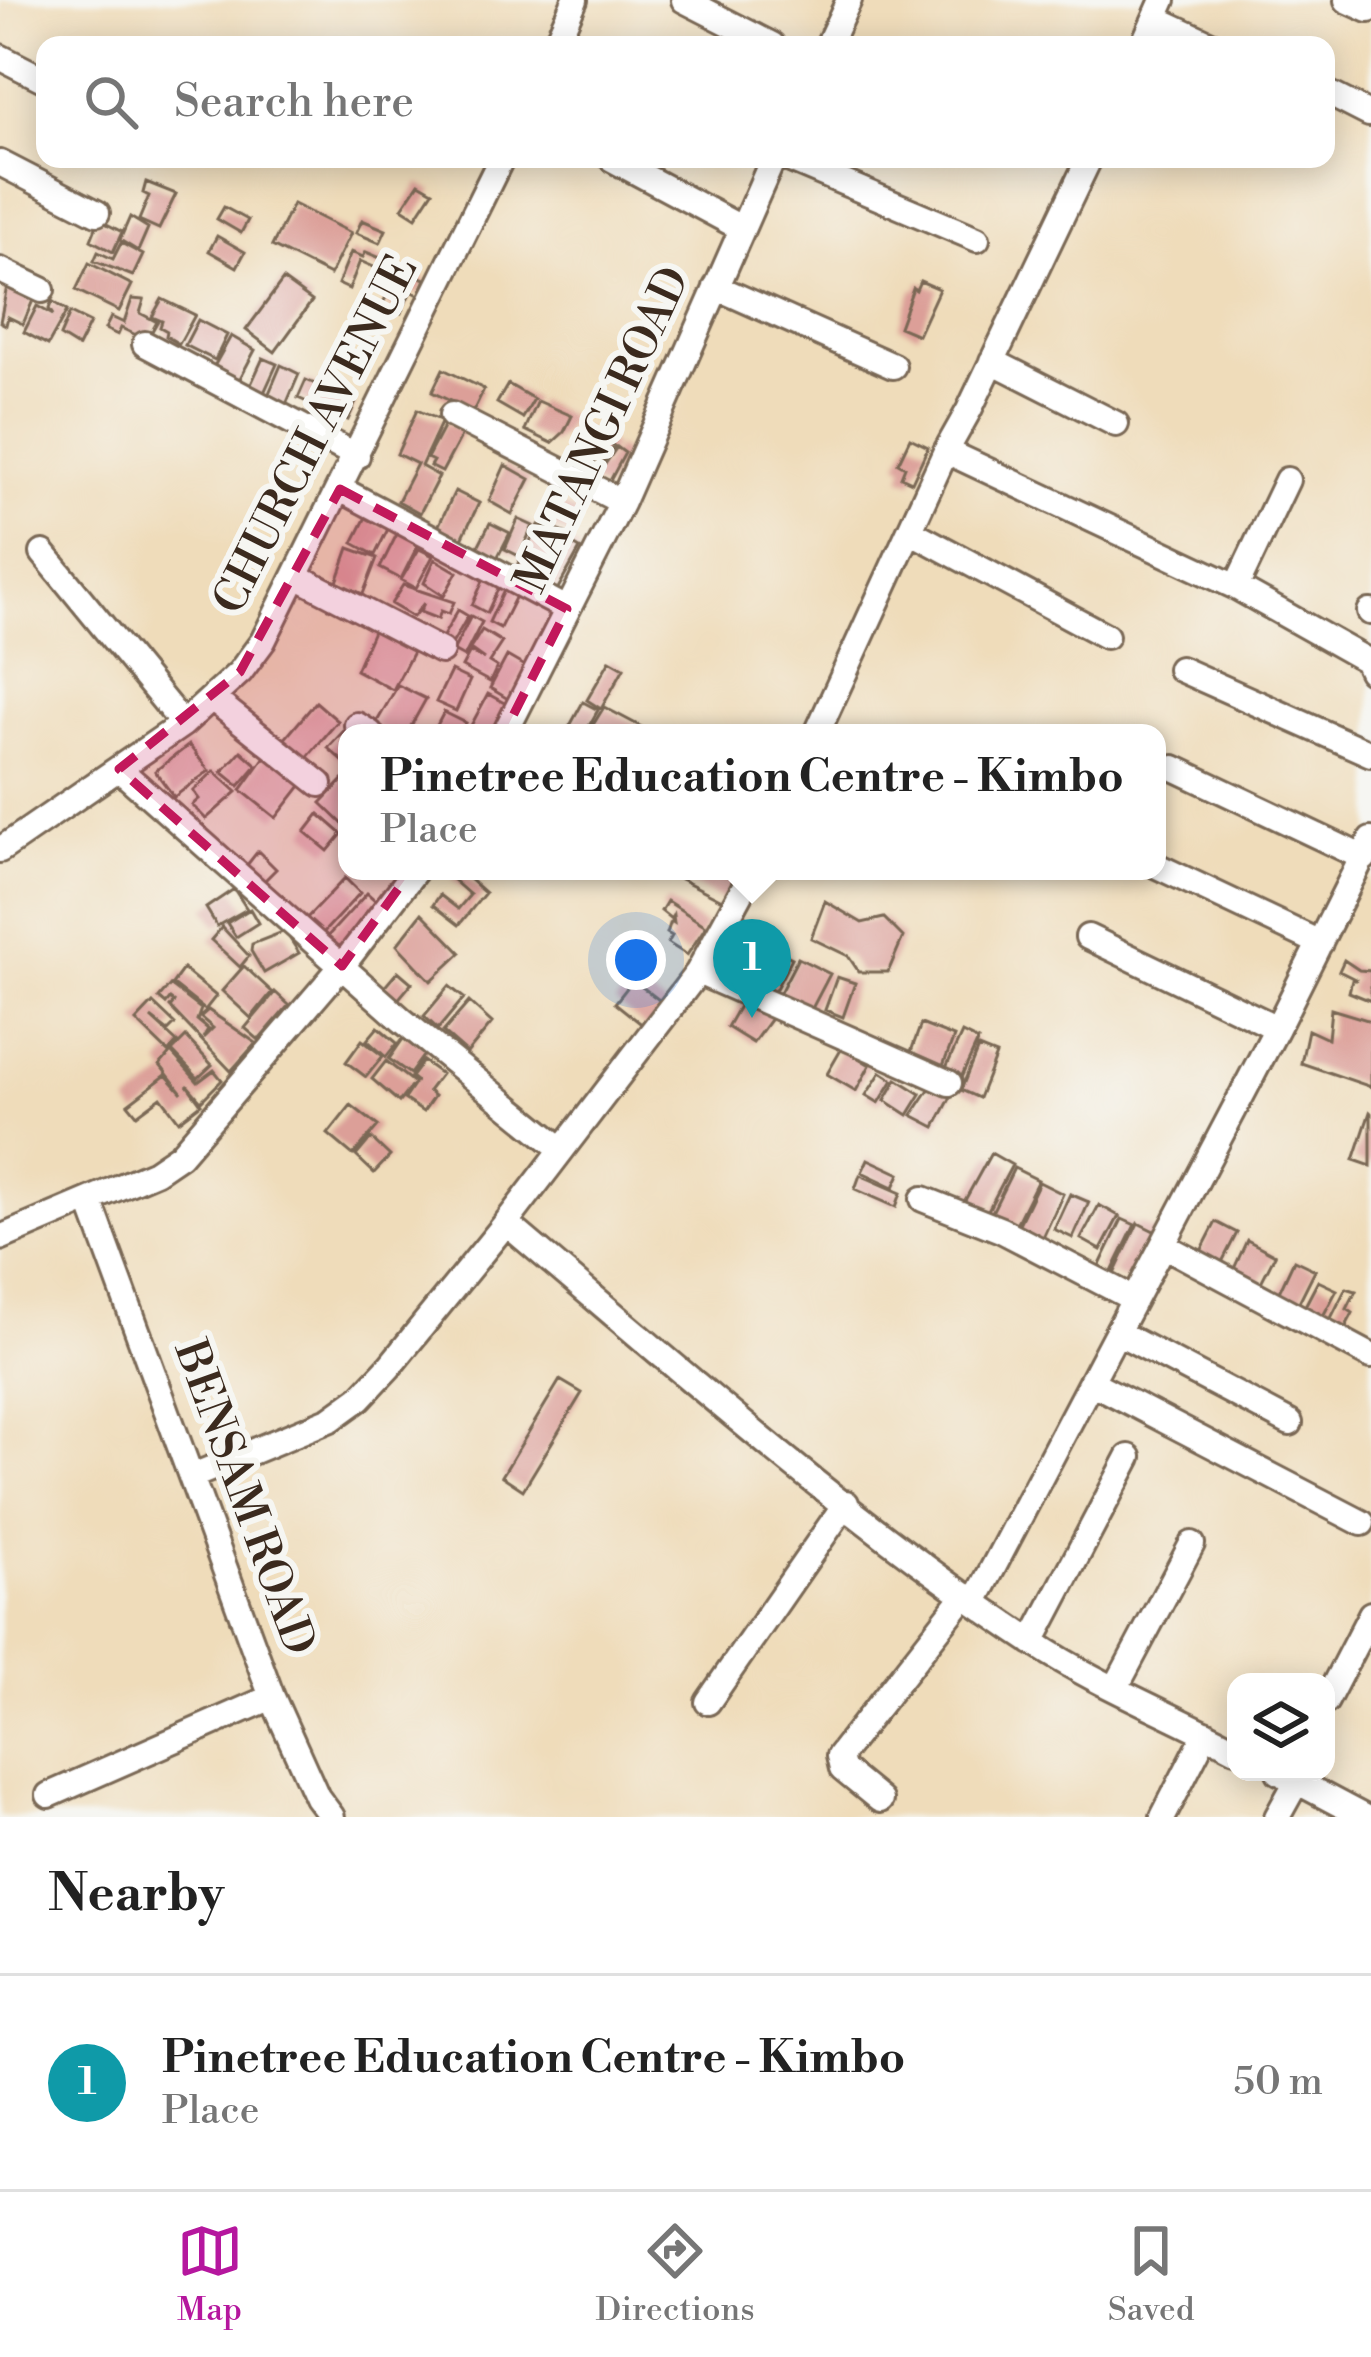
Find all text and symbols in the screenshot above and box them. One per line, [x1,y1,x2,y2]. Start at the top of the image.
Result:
search box [36,36,1335,168]
icon: search [78,69,144,135]
text: Search here [174,74,414,131]
street label: CHURCH AVENUE [201,246,431,624]
street label: MATANGI ROAD [503,258,703,602]
popup [338,724,1166,880]
text: Pinetree Education Centre - Kimbo [380,749,1124,806]
text: Place [380,806,478,855]
pin: 1 [713,919,791,1018]
your location [606,930,666,990]
street label: BENSAM ROAD [160,1332,327,1663]
map controls [1227,1673,1335,1781]
button: layers [1227,1673,1335,1781]
text: Nearby [48,1863,224,1927]
text: Pinetree Education Centre - Kimbo [162,2030,905,2087]
text: 1 [78,2058,96,2107]
text: 50 m [1233,2058,1323,2107]
text: Place [162,2087,259,2136]
tab: Map [177,2218,243,2331]
tab: Directions [596,2218,755,2331]
tab: Saved [1108,2218,1194,2331]

